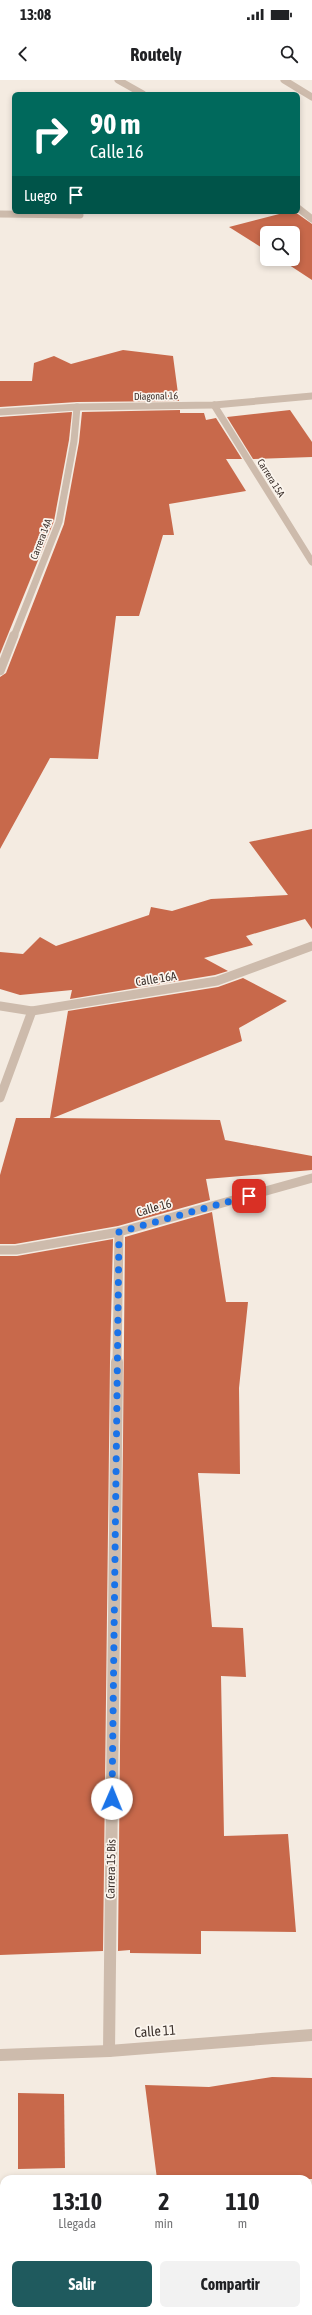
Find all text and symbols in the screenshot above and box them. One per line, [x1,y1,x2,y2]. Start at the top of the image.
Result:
text: 13:08 [20,6,51,23]
icon: back [12,43,34,65]
icon: search [278,43,300,65]
text: Routely [130,44,182,65]
icon: right [24,108,76,160]
text: 90 m [90,108,140,140]
text: Calle 16 [90,141,143,162]
icon: arrive [65,184,87,206]
text: Luego [24,187,57,204]
map controls [260,226,300,266]
button: search [260,226,300,266]
street label: Diagonal 16 [134,390,179,402]
street label: Carrera 15A [255,457,287,499]
street label: Carrera 14A [28,517,54,561]
street label: Calle 16A [134,969,178,989]
pin [232,1179,266,1213]
icon: arrive [238,1185,260,1207]
street label: Calle 16 [135,1196,173,1220]
position arrow [91,1778,133,1820]
street label: Carrera 15 Bis [103,1839,119,1899]
street label: Calle 11 [134,2022,176,2040]
text: 13:10 [53,2188,102,2215]
text: 2 [158,2188,169,2215]
text: 110 [226,2188,259,2215]
text: Llegada [58,2216,96,2231]
text: min [154,2216,173,2231]
text: m [238,2216,247,2231]
button: Salir [12,2261,152,2307]
button: Compartir [160,2261,300,2307]

